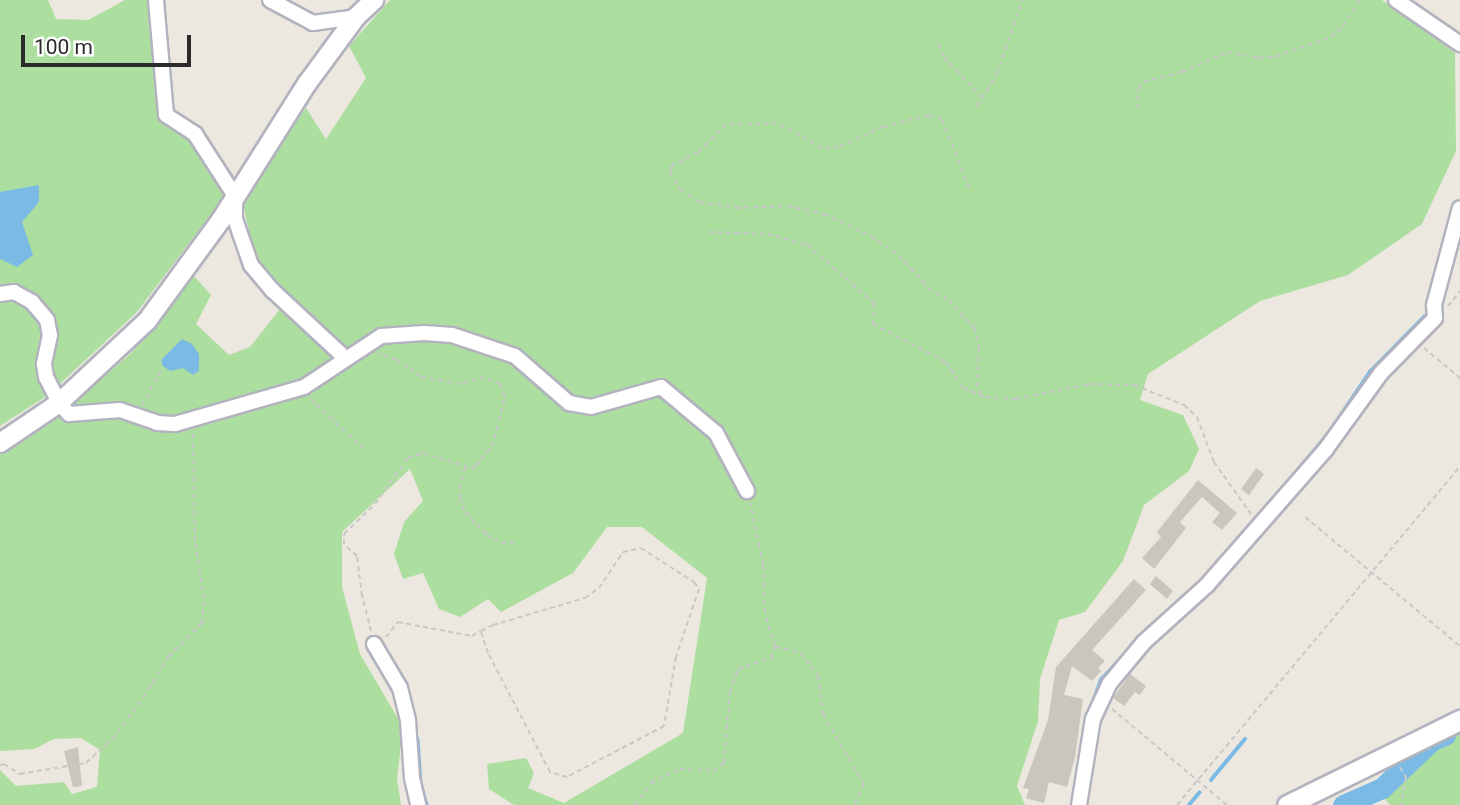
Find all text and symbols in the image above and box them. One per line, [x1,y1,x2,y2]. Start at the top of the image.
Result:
scale bar [24,21,194,65]
text: 100 m [34,35,93,59]

